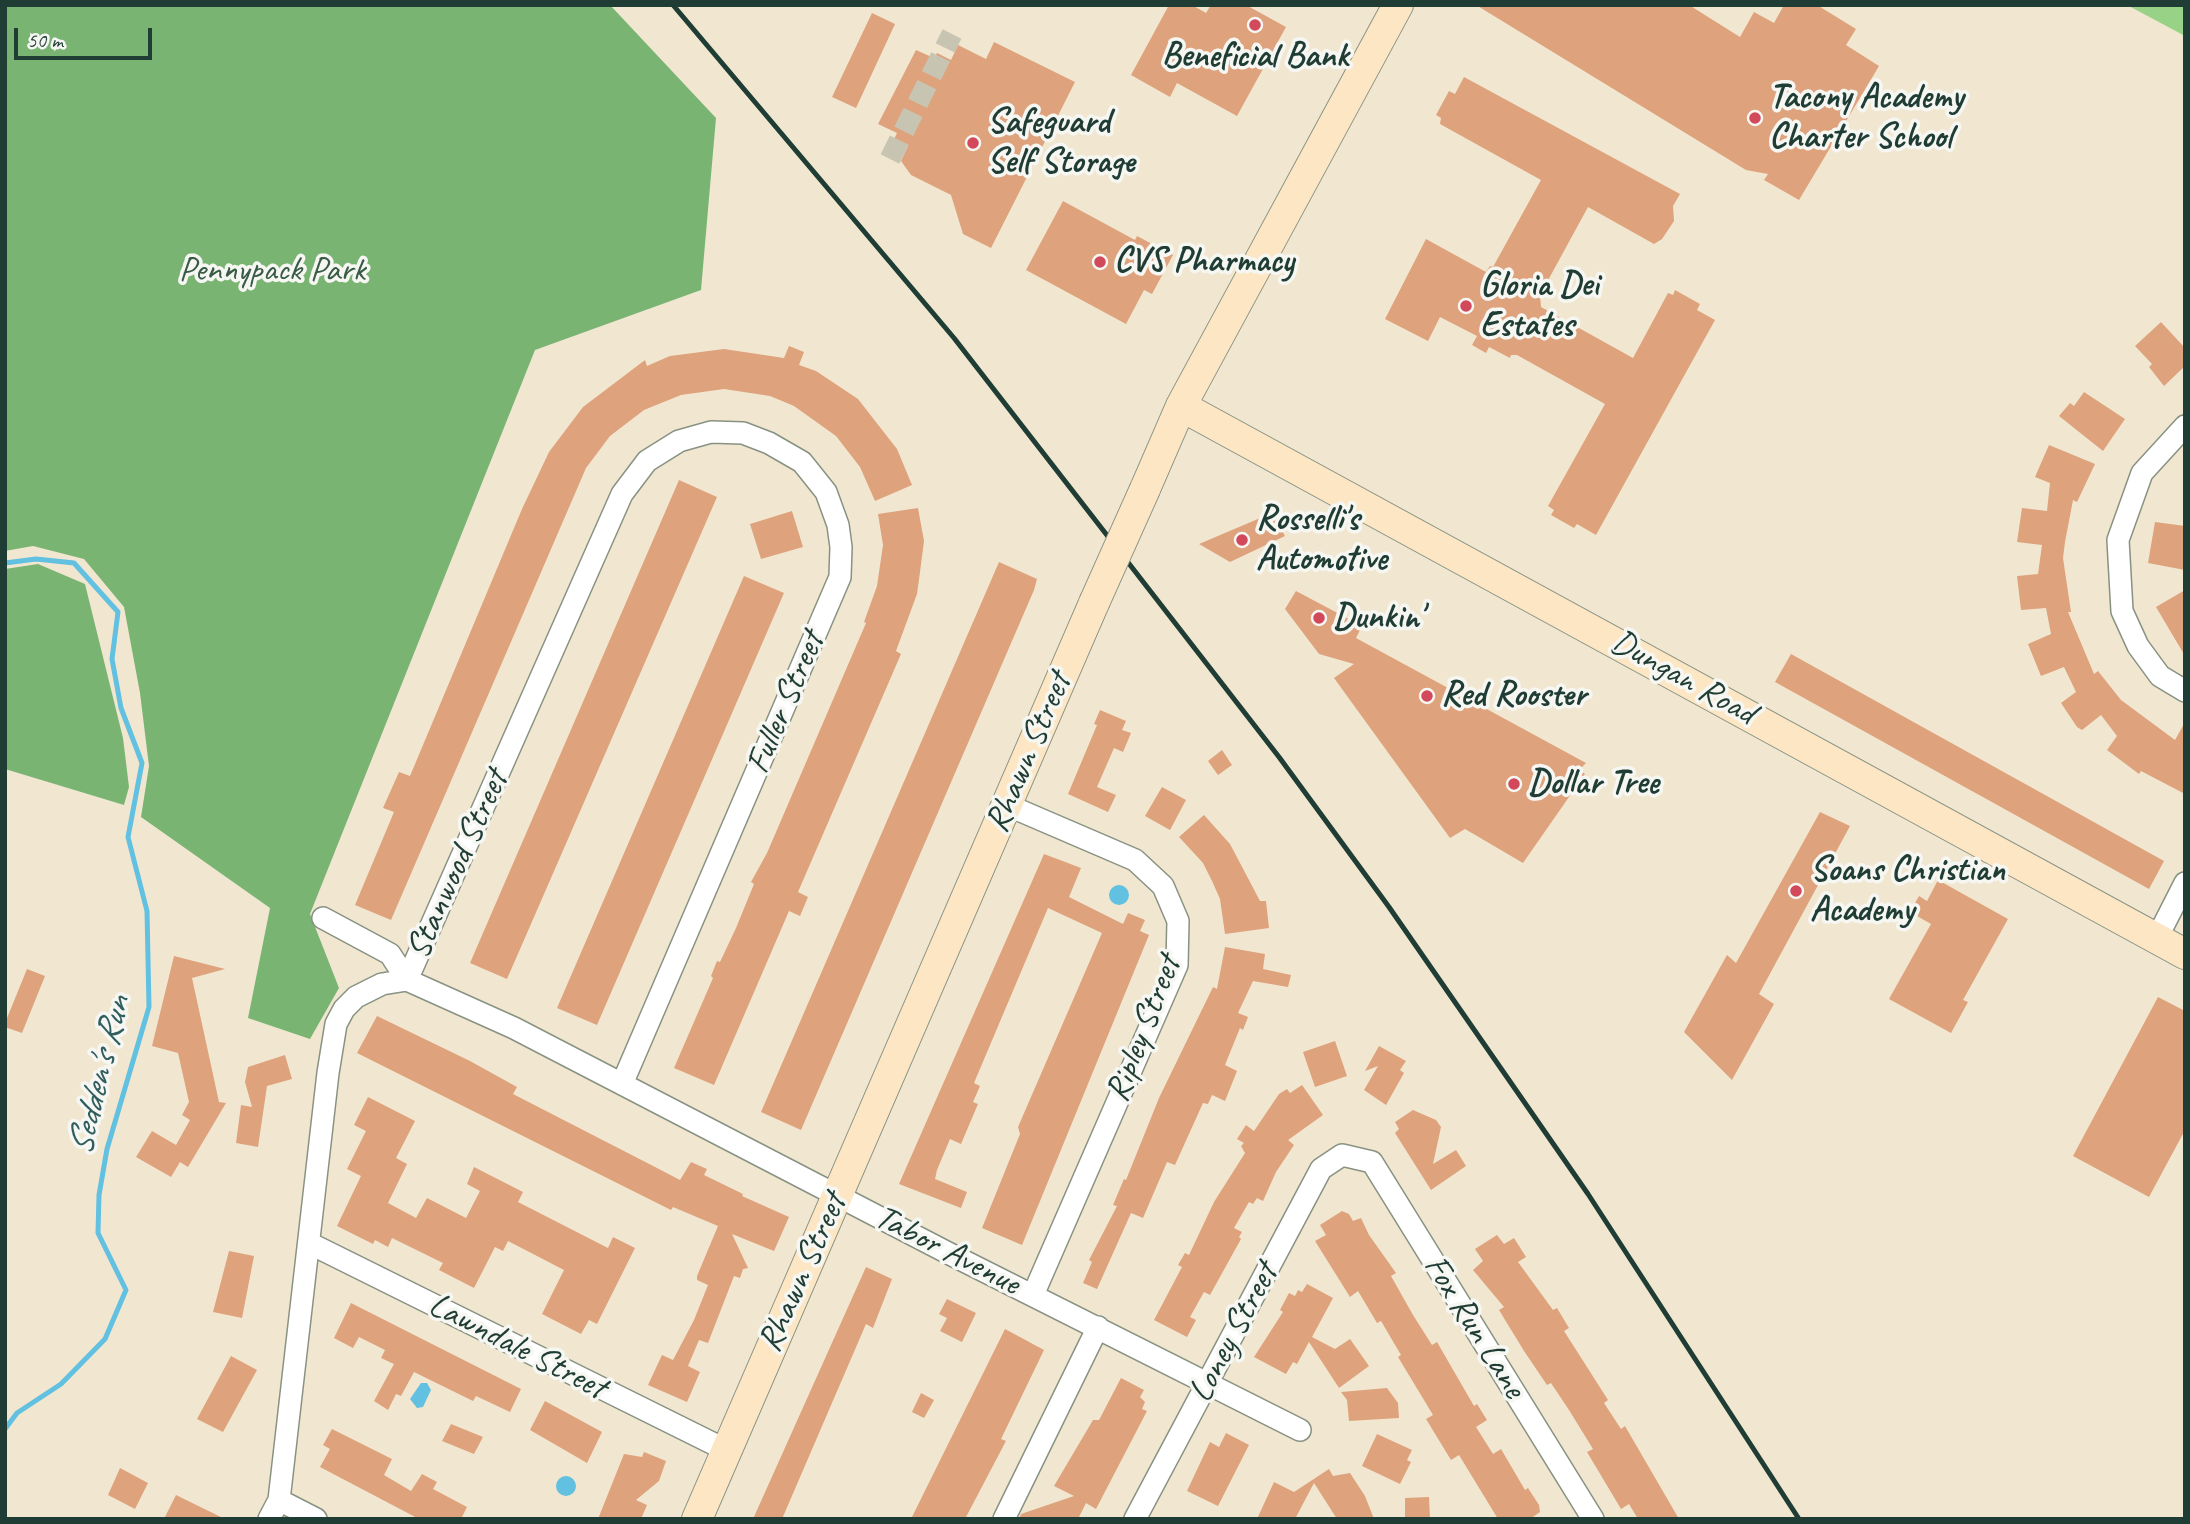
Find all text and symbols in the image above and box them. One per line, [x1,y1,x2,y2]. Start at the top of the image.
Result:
scale bar [18,14,156,58]
marker: Beneficial Bank [1247,17,1263,33]
text: 50 m [27,27,63,53]
place label: Beneficial Bank [1162,36,1348,78]
place label: Tacony Academy Charter School [1769,77,1963,159]
place label: Safeguard Self Storage [987,102,1135,184]
marker: Tacony Academy Charter School [1747,110,1763,126]
marker: Safeguard Self Storage [965,135,981,151]
place label: CVS Pharmacy [1114,241,1294,283]
park label: Pennypack Park [179,250,365,292]
marker: CVS Pharmacy [1092,254,1108,270]
place label: Gloria Dei Estates [1480,265,1599,347]
marker: Gloria Dei Estates [1458,298,1474,314]
place label: Rosselli's Automotive [1256,499,1387,581]
marker: Rosselli's Automotive [1234,532,1250,548]
place label: Dunkin' [1333,597,1423,639]
marker: Dunkin' [1311,610,1327,626]
street label: Dungan Road [1604,621,1762,735]
street label: Fuller Street [737,626,835,780]
street label: Rhawn Street [977,667,1081,839]
place label: Red Rooster [1441,675,1586,717]
marker: Red Rooster [1419,688,1435,704]
place label: Dollar Tree [1528,763,1659,805]
street label: Stanwood Street [398,764,518,966]
marker: Dollar Tree [1506,776,1522,792]
place label: Soans Christian Academy [1810,850,2005,932]
marker: Soans Christian Academy [1788,883,1804,899]
street label: Ripley Street [1097,950,1191,1108]
water label: Sedden's Run [59,992,141,1160]
street label: Rhawn Street [749,1187,857,1359]
street label: Tabor Avenue [867,1197,1027,1305]
street label: Fox Run Lane [1414,1248,1534,1406]
street label: Loney Street [1180,1256,1288,1410]
street label: Lawndale Street [421,1284,613,1410]

